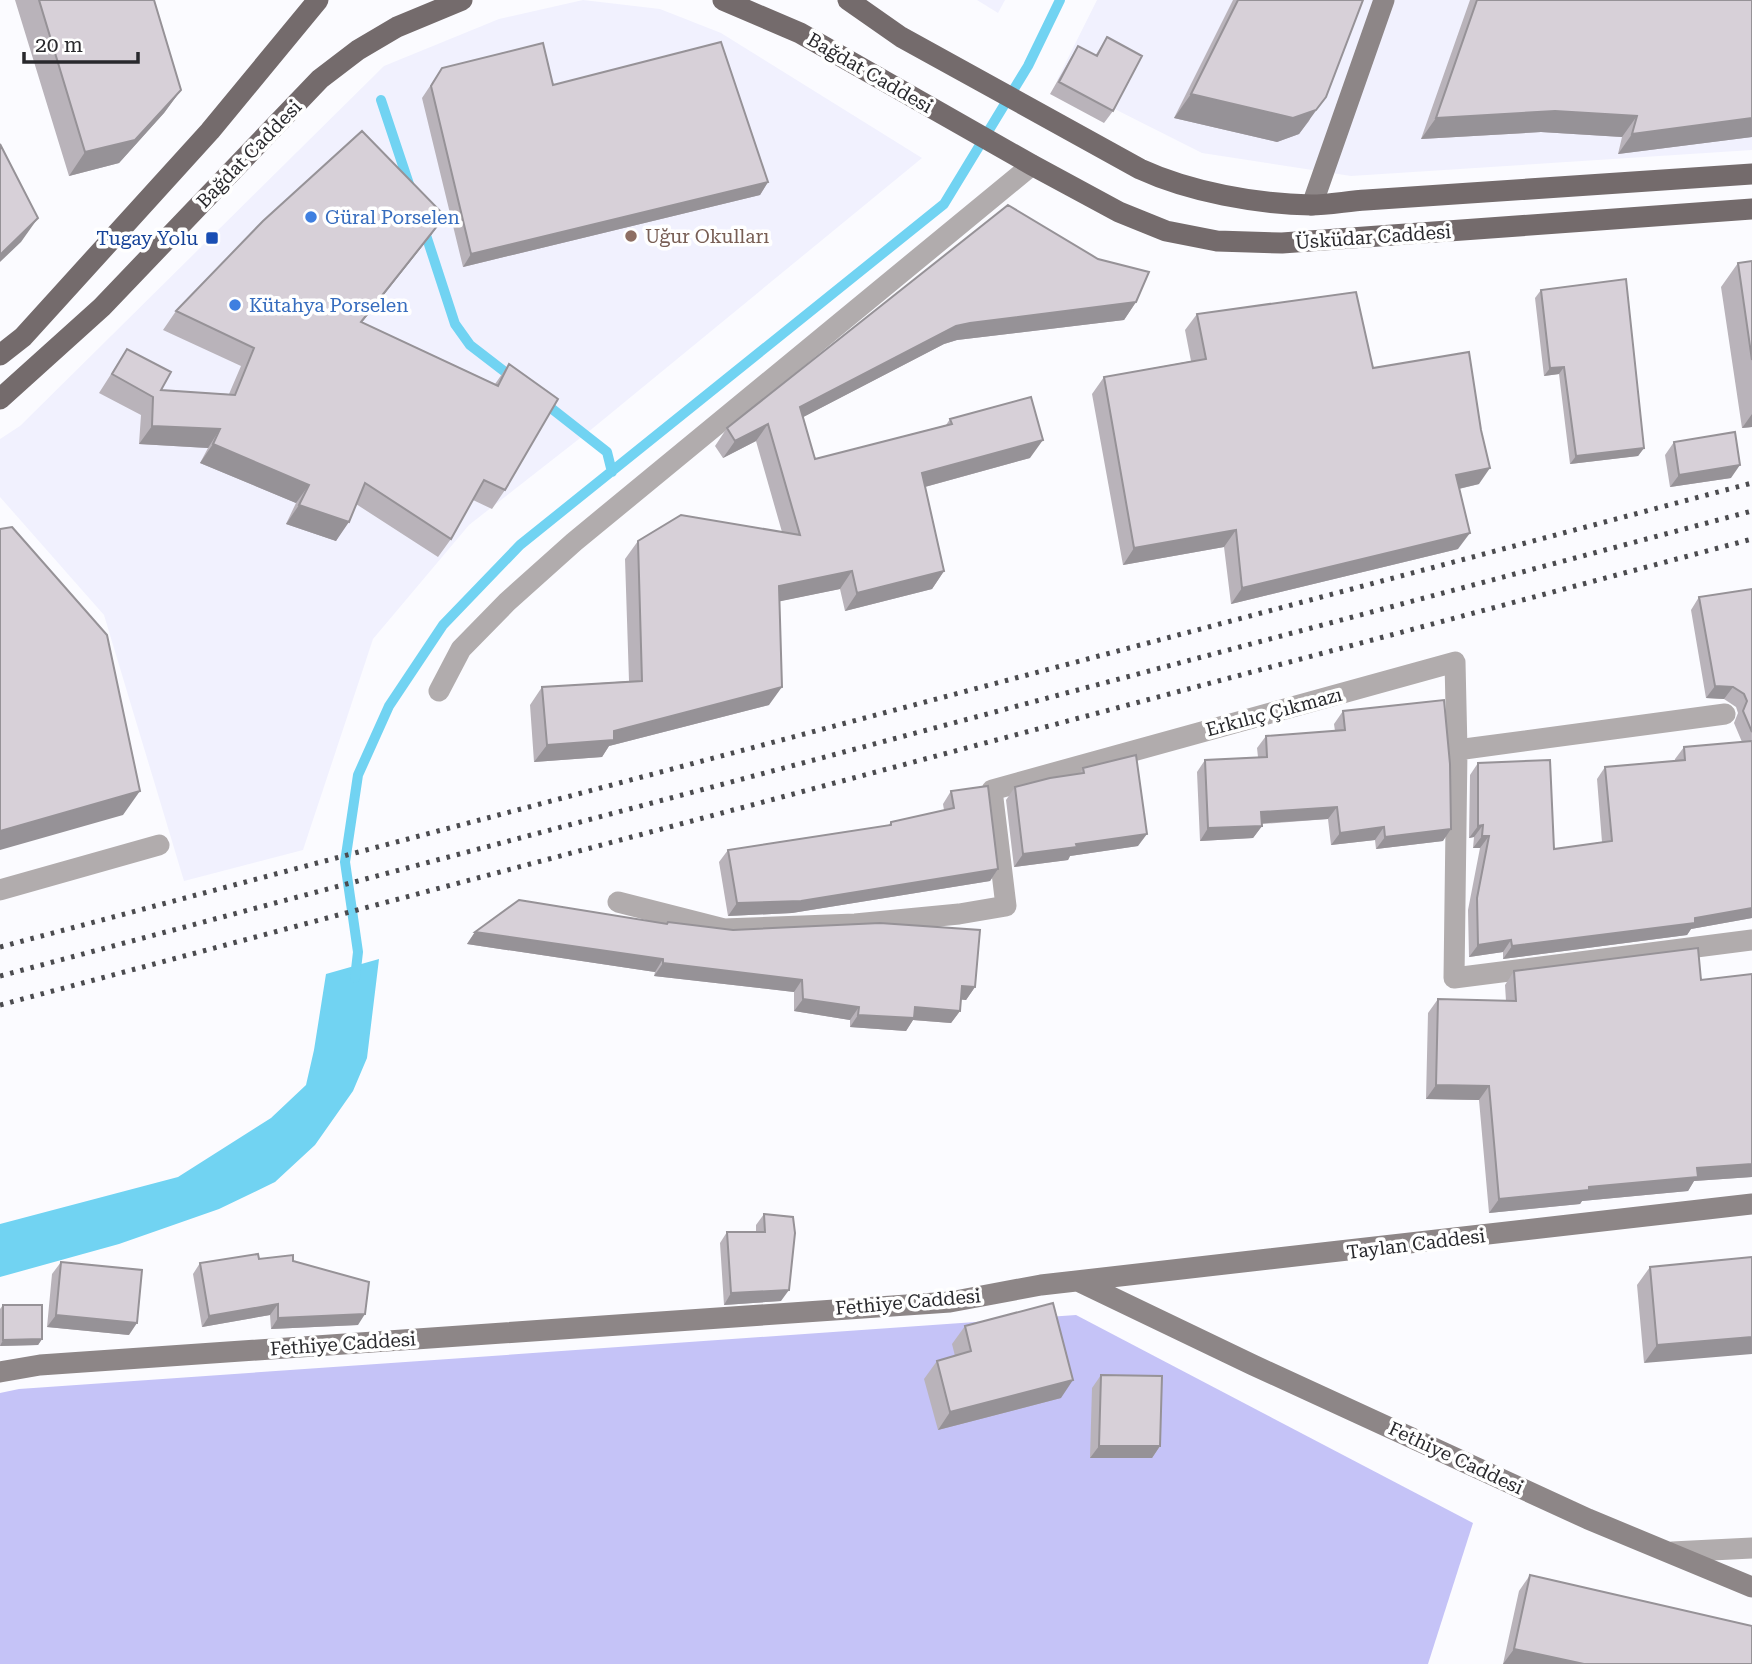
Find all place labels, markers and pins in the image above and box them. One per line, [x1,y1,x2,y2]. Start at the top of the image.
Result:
place label: Güral Porselen [325,206,460,229]
marker: Güral Porselen [303,209,319,225]
place label: Uğur Okulları [645,225,769,248]
place label: Tugay Yolu [96,227,198,250]
marker: Uğur Okulları [623,228,639,244]
marker: Tugay Yolu [204,230,220,246]
place label: Kütahya Porselen [249,294,408,317]
marker: Kütahya Porselen [227,297,243,313]

